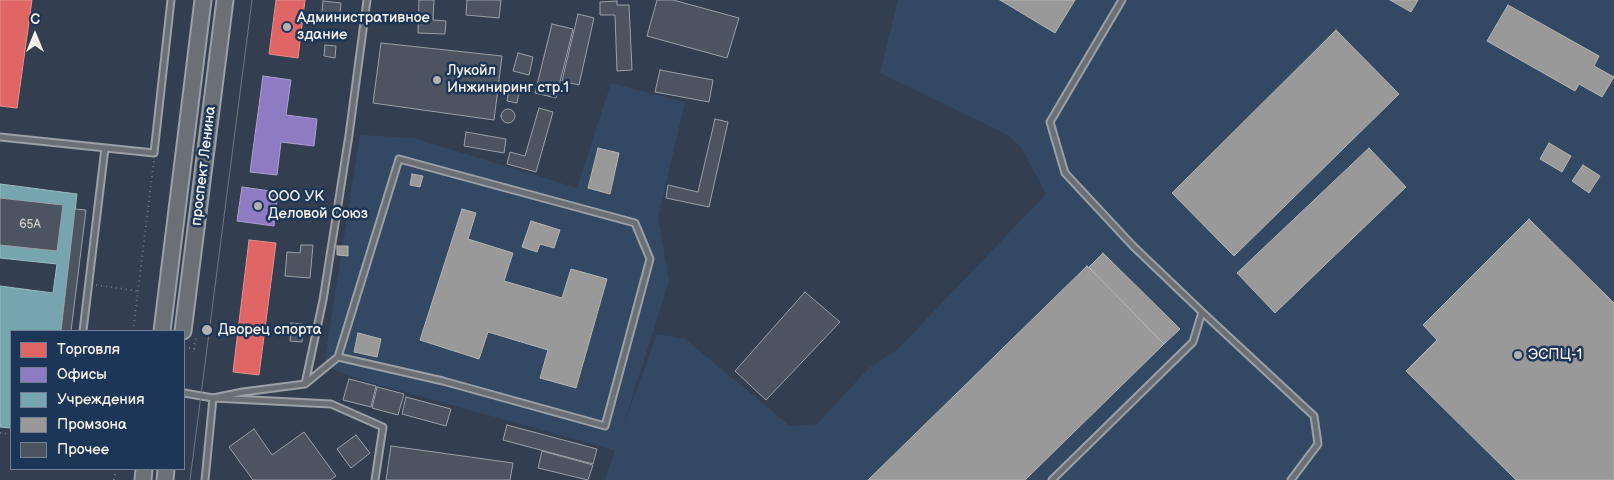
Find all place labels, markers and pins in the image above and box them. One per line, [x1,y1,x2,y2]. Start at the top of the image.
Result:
place label: Административное здание [297,9,430,44]
marker: Административное здание [281,21,293,33]
place label: Лукойл Инжиниринг стр.1 [447,62,569,97]
marker: Лукойл Инжиниринг стр.1 [431,74,443,86]
place label: ООО УК Деловой Союз [268,188,368,223]
marker: ООО УК Деловой Союз [252,200,264,212]
place label: Дворец спорта [218,321,322,339]
marker: Дворец спорта [200,323,214,337]
place label: ЭСПЦ-1 [1528,346,1582,364]
marker: ЭСПЦ-1 [1512,349,1524,361]

